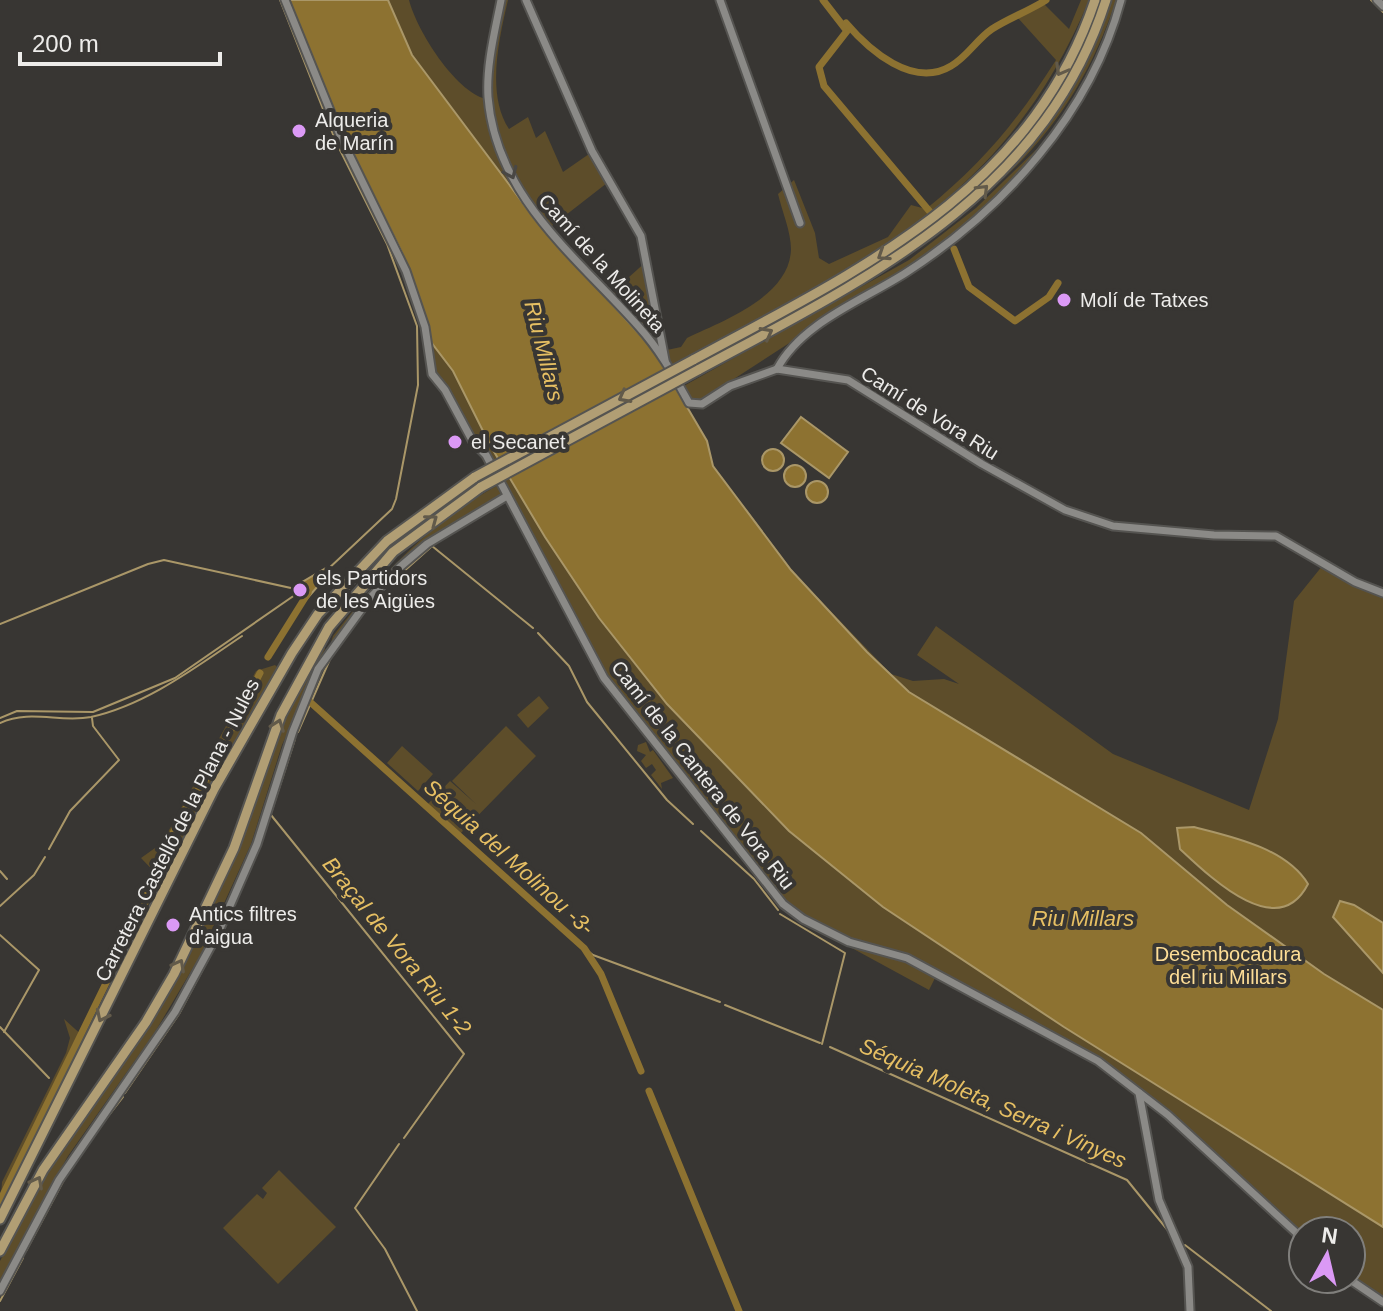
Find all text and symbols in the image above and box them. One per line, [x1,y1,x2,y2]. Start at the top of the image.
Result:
scale bar [20,16,220,66]
text: 200 m [32,30,99,57]
one-way arrow [1056,62,1071,76]
place label: Alqueria de Marín [315,109,394,154]
marker: Alqueria de Marín [290,122,308,140]
one-way arrow [501,165,517,179]
one-way arrow [974,185,988,199]
street label: Camí de la Molineta [534,190,670,337]
one-way arrow [877,245,891,260]
place label: Molí de Tatxes [1080,289,1209,311]
marker: Molí de Tatxes [1055,291,1073,309]
water label: Riu Millars [519,298,569,404]
one-way arrow [759,327,773,342]
street label: Camí de Vora Riu [857,362,1003,464]
one-way arrow [618,387,633,402]
place label: el Secanet [471,431,566,453]
marker: el Secanet [446,433,464,451]
one-way arrow [423,515,438,530]
place label: els Partidors de les Aigües [316,567,435,612]
marker: els Partidors de les Aigües [291,581,309,599]
street label: Camí de la Cantera de Vora Riu [607,657,799,893]
street label: Carretera Castelló de la Plana - Nules [91,675,263,985]
one-way arrow [268,719,284,733]
water label: Séquia del Molinou -3- [419,774,599,940]
water label: Braçal de Vora Riu 1-2 [318,852,476,1040]
place label: Antics filtres d'aigua [189,903,297,948]
water label: Riu Millars [1032,906,1134,931]
marker: Antics filtres d'aigua [164,916,182,934]
park label: Desembocadura del riu Millars [1155,943,1302,988]
one-way arrow [169,959,185,973]
one-way arrow [96,1007,111,1022]
water label: Séquia Moleta, Serra i Vinyes [856,1033,1130,1173]
one-way arrow [27,1176,42,1190]
north arrow [1287,1215,1367,1295]
text: N [1320,1222,1339,1249]

